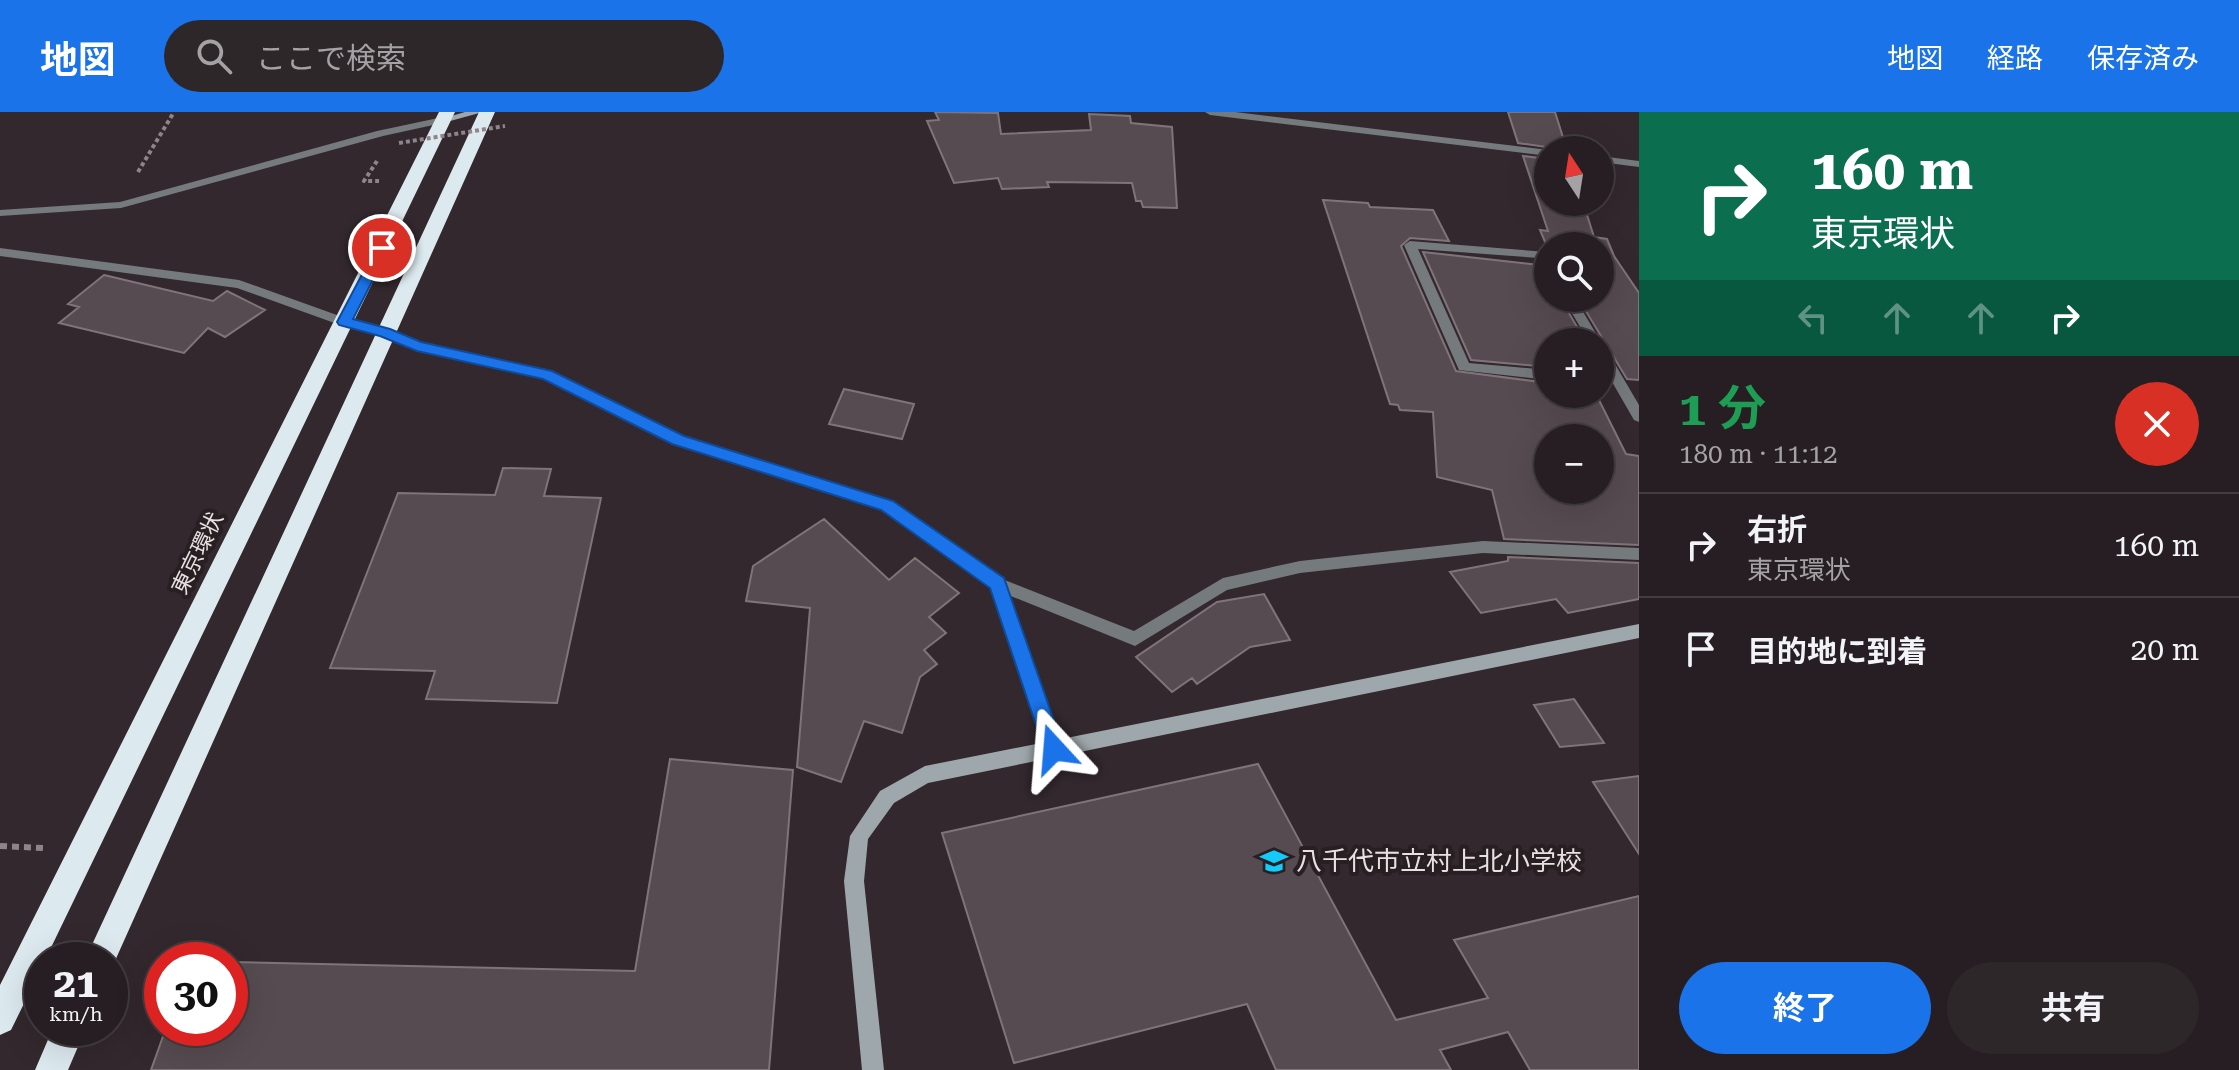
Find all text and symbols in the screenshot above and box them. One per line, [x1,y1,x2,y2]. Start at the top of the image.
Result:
search box [164,20,724,92]
icon: search [192,34,236,78]
text: 地図 [40,38,116,82]
text: ここで検索 [256,41,406,76]
text: 地図 [1887,42,1943,75]
text: 経路 [1987,42,2043,75]
text: 保存済み [2087,42,2199,75]
north arrow [1534,136,1614,216]
map controls [1534,136,1614,504]
text: 160 m [1811,137,1973,203]
icon: right [1679,144,1783,248]
text: 東京環状 [1811,213,1955,255]
pin [348,214,416,282]
icon: arrive [360,226,404,270]
button: search [1534,232,1614,312]
icon: left [1791,296,1835,340]
icon: ahead [1875,296,1919,340]
icon: ahead [1959,296,2003,340]
icon: right [2043,296,2087,340]
button: + [1534,328,1614,408]
text: 1 分 [1679,381,1766,437]
button: close [2115,382,2199,466]
button: − [1534,424,1614,504]
text: 180 m · 11:12 [1679,439,1838,469]
street label: 東京環状 [167,508,228,598]
text: 右折 [1747,512,1807,547]
icon: right [1679,523,1723,567]
text: 160 m [2114,528,2199,563]
text: 東京環状 [1747,555,1851,585]
icon: arrive [1679,627,1723,671]
text: 20 m [2130,632,2199,667]
text: 目的地に到着 [1747,634,1927,669]
position arrow [1012,707,1096,791]
school or university icon: 八千代市立村上北小学校 [1259,846,1289,876]
place label: 八千代市立村上北小学校 [1296,846,1582,876]
speed limit sign: 30 [144,942,248,1046]
text: 21 [54,960,98,1007]
button: 終了 [1679,962,1931,1054]
button: 共有 [1947,962,2199,1054]
text: km/h [49,1002,103,1026]

